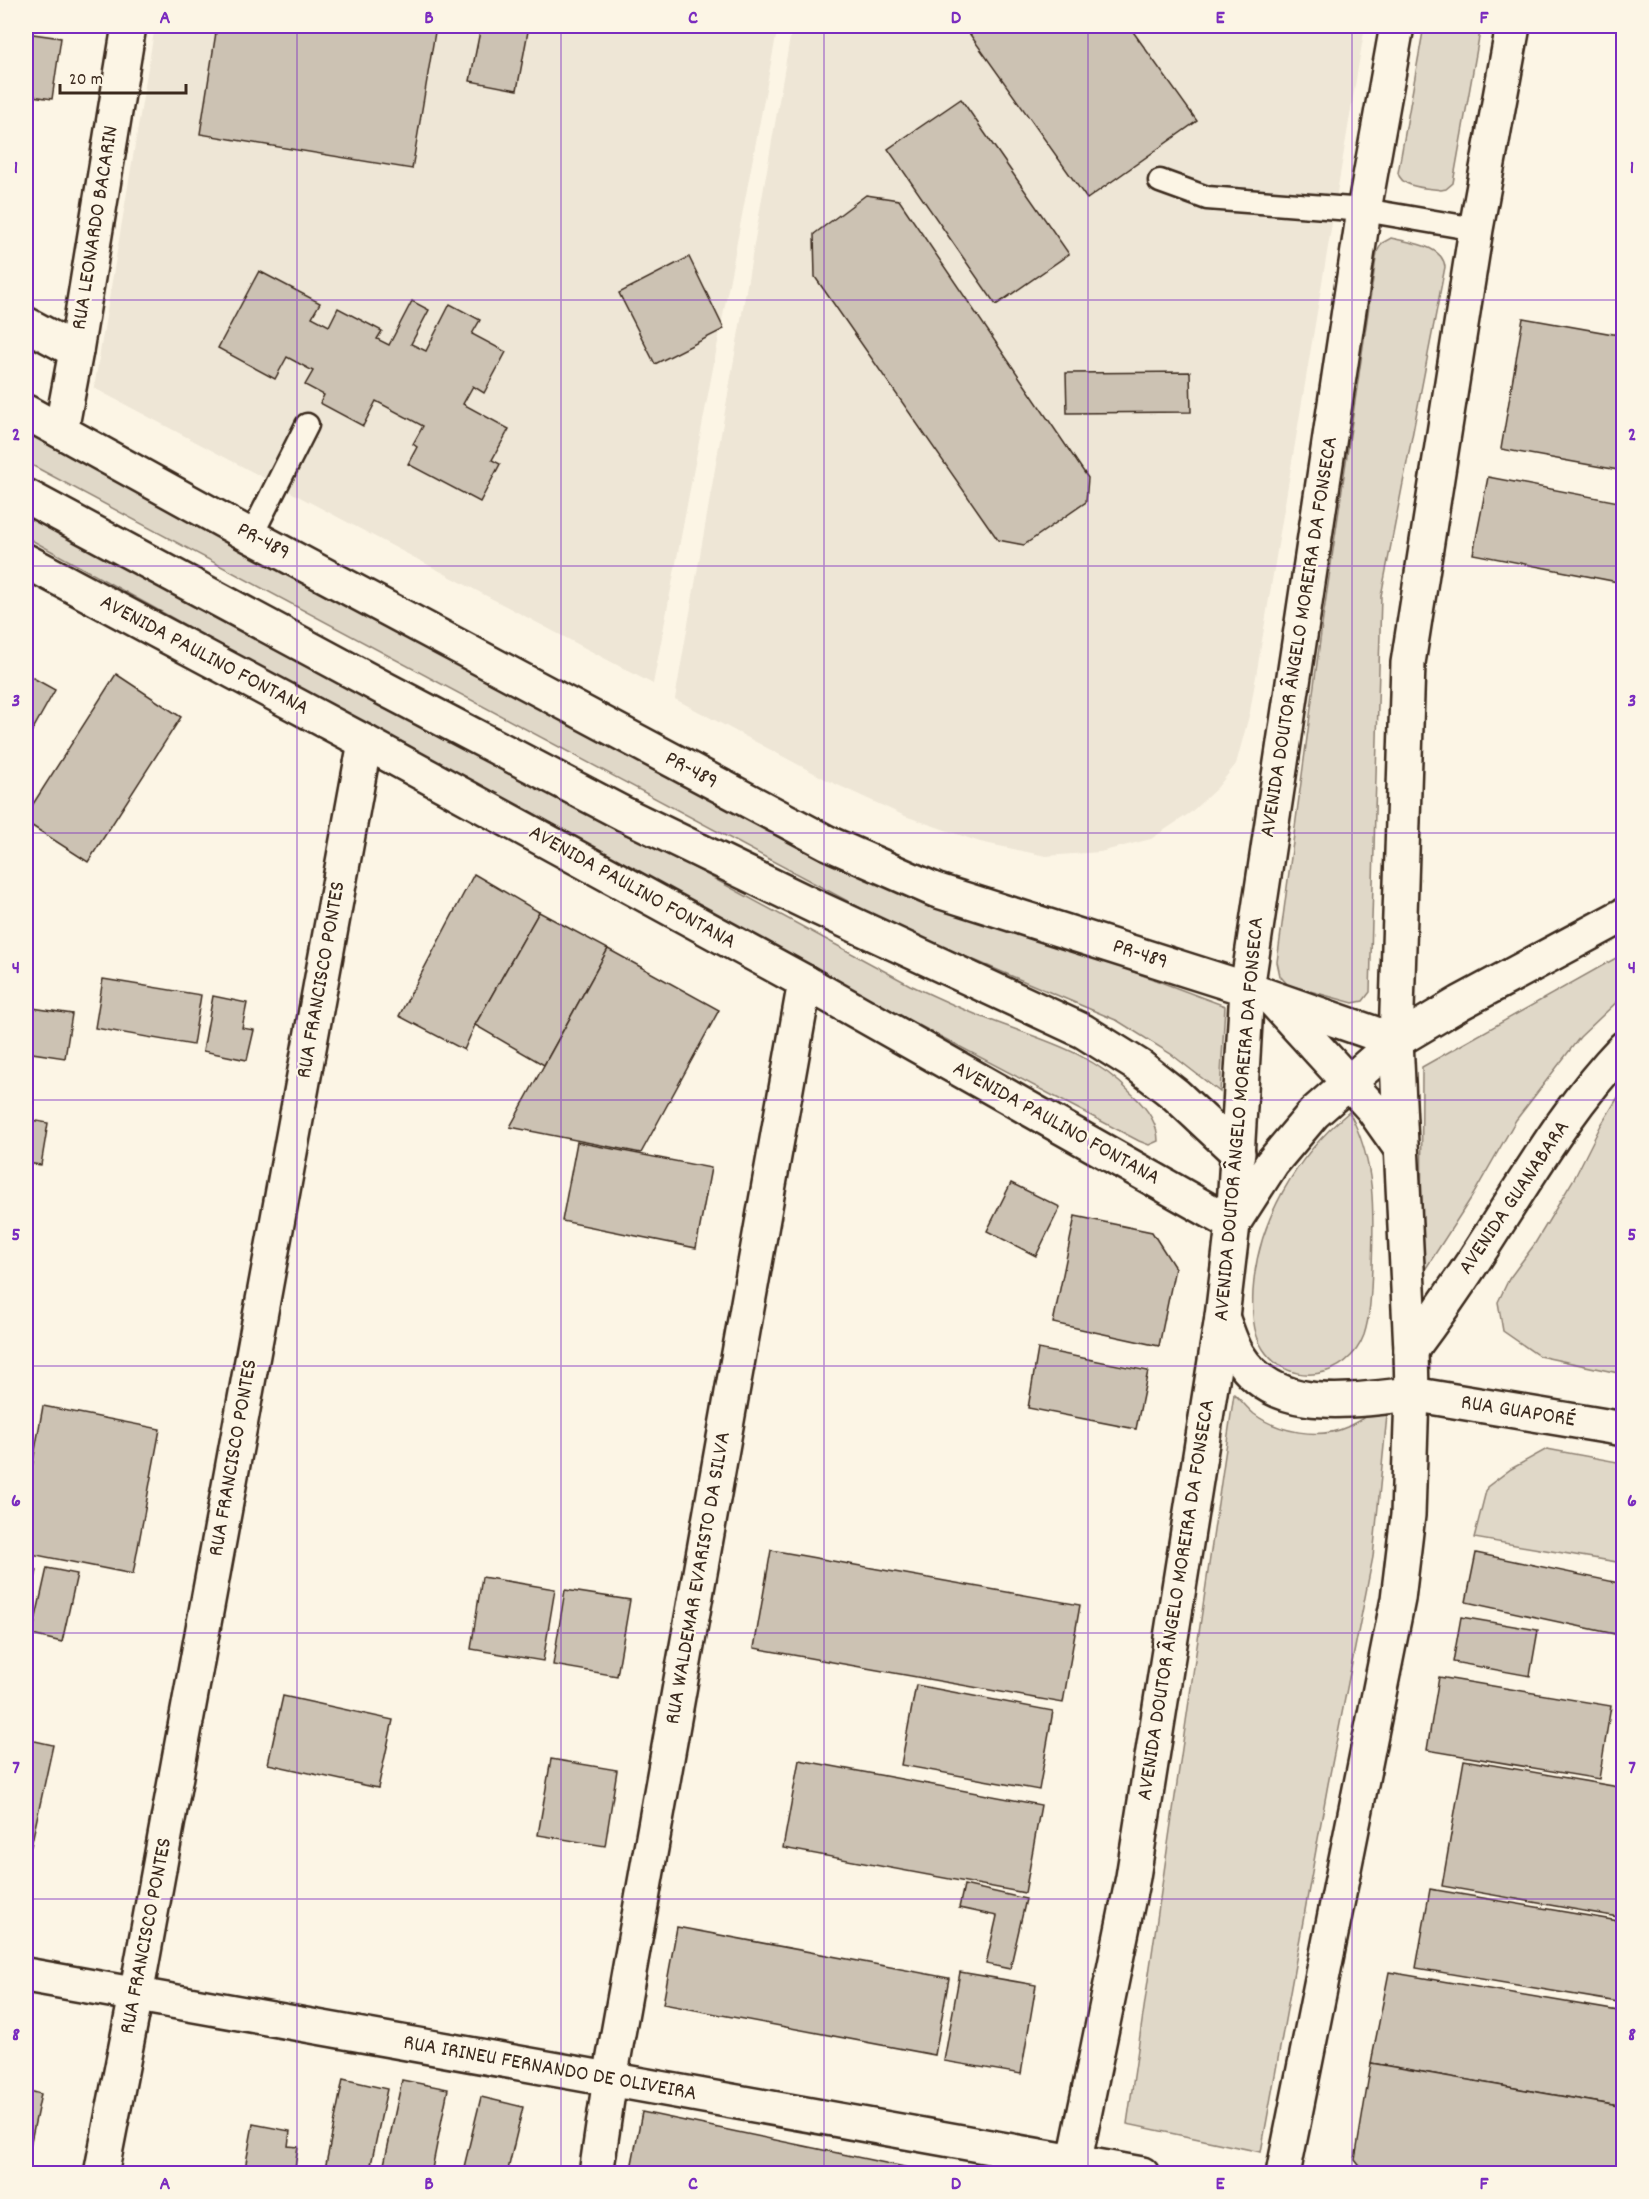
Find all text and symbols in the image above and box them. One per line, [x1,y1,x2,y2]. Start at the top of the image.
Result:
text: A [160,5,171,33]
text: B [424,5,434,33]
text: C [688,5,698,33]
text: D [951,5,962,33]
text: E [1215,5,1225,33]
text: F [1480,5,1490,33]
scale bar [60,57,186,95]
text: 20 m [69,68,103,93]
street label: RUA LEONARDO BACARIN [65,124,127,332]
text: 1 [14,155,18,183]
text: 1 [1630,155,1634,183]
text: 2 [12,422,20,450]
text: 2 [1628,422,1636,450]
street label: AVENIDA DOUTOR ÂNGELO MOREIRA DA FONSECA [1253,434,1347,840]
street label: PR-489 [231,515,295,569]
street label: AVENIDA PAULINO FONTANA [94,588,314,724]
text: 3 [12,688,20,716]
text: 3 [1628,688,1636,716]
street label: PR-489 [659,744,723,798]
street label: AVENIDA PAULINO FONTANA [523,818,741,958]
street label: RUA FRANCISCO PONTES [289,879,355,1081]
street label: AVENIDA DOUTOR ÂNGELO MOREIRA DA FONSECA [1207,916,1273,1322]
street label: PR-489 [1108,932,1172,978]
text: 4 [12,955,20,983]
text: 4 [1628,955,1636,983]
street label: AVENIDA PAULINO FONTANA [947,1054,1165,1194]
street label: AVENIDA GUANABARA [1452,1115,1578,1281]
text: 5 [11,1222,21,1250]
text: 5 [1627,1222,1637,1250]
street label: RUA FRANCISCO PONTES [201,1357,267,1559]
street label: RUA GUAPORÉ [1459,1388,1577,1436]
street label: AVENIDA DOUTOR ÂNGELO MOREIRA DA FONSECA [1130,1397,1224,1803]
street label: RUA WALDEMAR EVARISTO DA SILVA [658,1429,740,1727]
text: 6 [11,1488,21,1516]
text: 6 [1627,1488,1637,1516]
text: 7 [12,1755,20,1783]
text: 7 [1628,1755,1636,1783]
street label: RUA FRANCISCO PONTES [113,1835,181,2037]
text: 8 [12,2022,20,2050]
text: 8 [1628,2022,1636,2050]
street label: RUA IRINEU FERNANDO DE OLIVEIRA [401,2028,699,2110]
text: A [160,2171,171,2199]
text: B [424,2171,434,2199]
text: C [688,2171,698,2199]
text: D [951,2171,962,2199]
text: E [1215,2171,1225,2199]
text: F [1480,2171,1490,2199]

